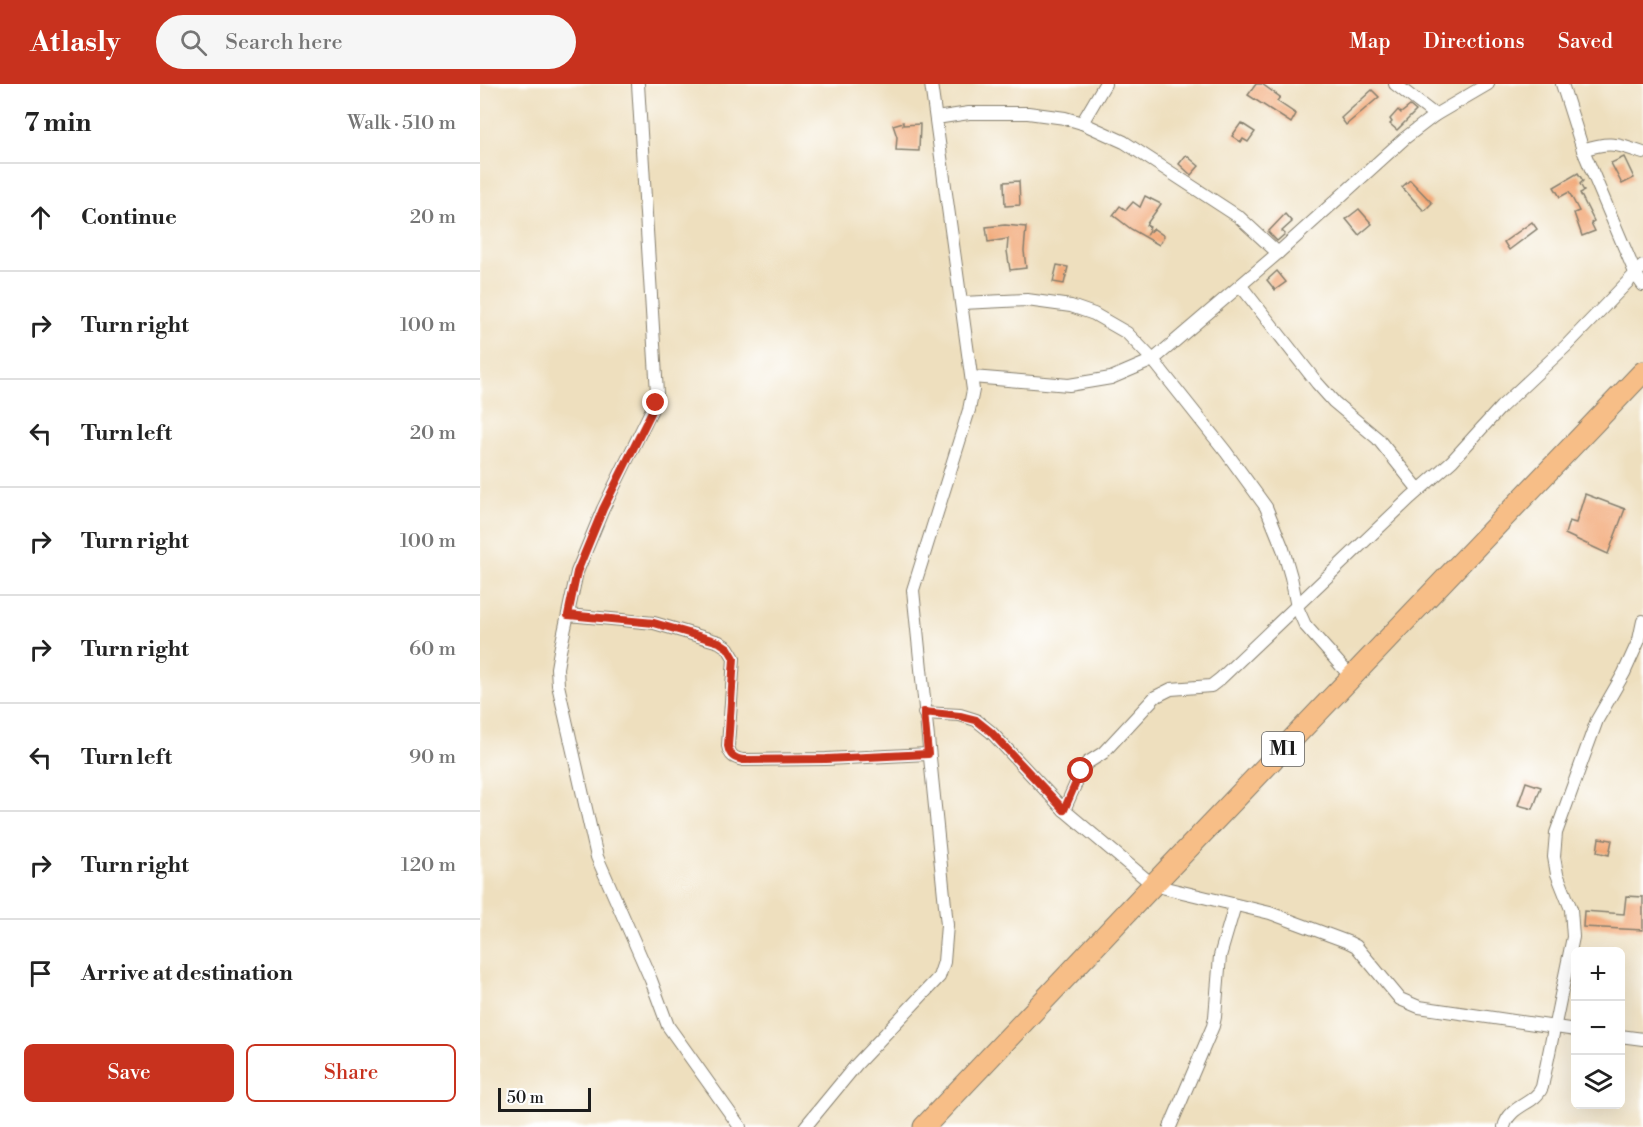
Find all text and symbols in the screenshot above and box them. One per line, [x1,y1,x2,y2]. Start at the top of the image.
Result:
search box [156,15,576,69]
text: Atlasly [30,25,120,60]
icon: search [177,26,210,59]
text: Search here [225,29,343,56]
text: Map [1349,29,1391,55]
text: Directions [1424,29,1525,55]
text: Saved [1558,29,1613,55]
text: 7 min [24,107,91,139]
text: Walk · 510 m [347,111,456,136]
icon: ahead [24,201,57,234]
text: Continue [81,204,177,231]
text: 20 m [410,205,456,230]
icon: right [24,309,57,342]
text: Turn right [81,312,189,339]
text: 100 m [400,313,456,338]
route end [642,389,668,415]
icon: left [24,417,57,450]
text: Turn left [81,420,172,447]
text: 20 m [410,421,456,446]
icon: right [24,525,57,558]
text: Turn right [81,528,189,555]
text: 100 m [400,529,456,554]
icon: right [24,633,57,666]
text: Turn right [81,636,189,663]
text: 60 m [409,637,456,662]
road number: M1 [1262,732,1304,766]
icon: left [24,741,57,774]
text: Turn left [81,744,172,771]
text: 90 m [409,745,456,770]
route start [1067,757,1093,783]
icon: right [24,849,57,882]
text: Turn right [81,852,189,879]
text: 120 m [401,853,456,878]
map controls [1571,947,1625,1109]
button: + [1571,947,1625,1001]
icon: arrive [24,957,57,990]
text: Arrive at destination [81,960,293,987]
button: − [1571,1001,1625,1055]
button: Save [24,1044,234,1102]
button: Share [246,1044,456,1102]
button: layers [1571,1055,1625,1109]
scale bar [498,1085,591,1112]
text: 50 m [507,1088,544,1108]

